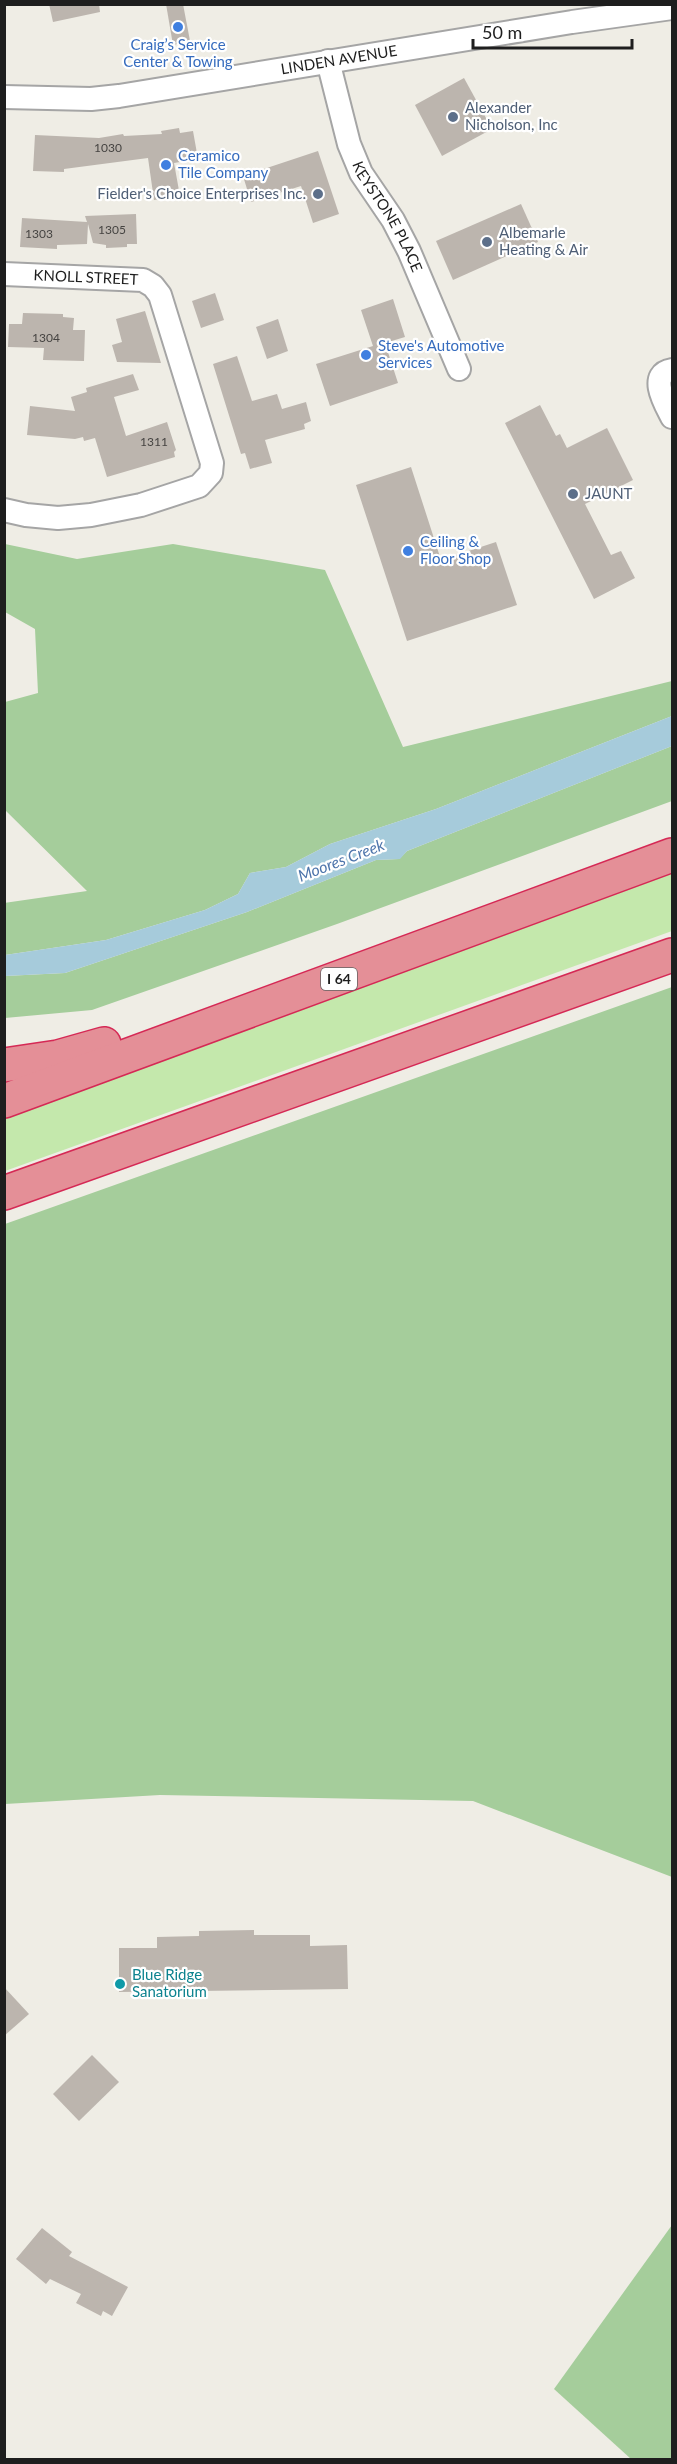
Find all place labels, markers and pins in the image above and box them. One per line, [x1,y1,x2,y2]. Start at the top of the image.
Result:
marker: Craig’s Service Center & Towing [171,20,185,34]
place label: Craig’s Service Center & Towing [123,35,233,70]
place label: Alexander Nicholson, Inc [465,98,558,133]
marker: Alexander Nicholson, Inc [446,110,460,124]
place label: Ceramico Tile Company [178,146,268,181]
marker: Ceramico Tile Company [159,158,173,172]
place label: Fielder's Choice Enterprises Inc. [97,184,306,202]
marker: Fielder's Choice Enterprises Inc. [311,187,325,201]
place label: Albemarle Heating & Air [499,223,588,258]
marker: Albemarle Heating & Air [480,235,494,249]
place label: Steve's Automotive Services [378,336,504,371]
marker: Steve's Automotive Services [359,348,373,362]
place label: JAUNT [585,484,633,502]
marker: JAUNT [566,487,580,501]
place label: Ceiling & Floor Shop [420,532,491,567]
marker: Ceiling & Floor Shop [401,544,415,558]
place label: Blue Ridge Sanatorium [132,1965,207,2000]
marker: Blue Ridge Sanatorium [113,1977,127,1991]

